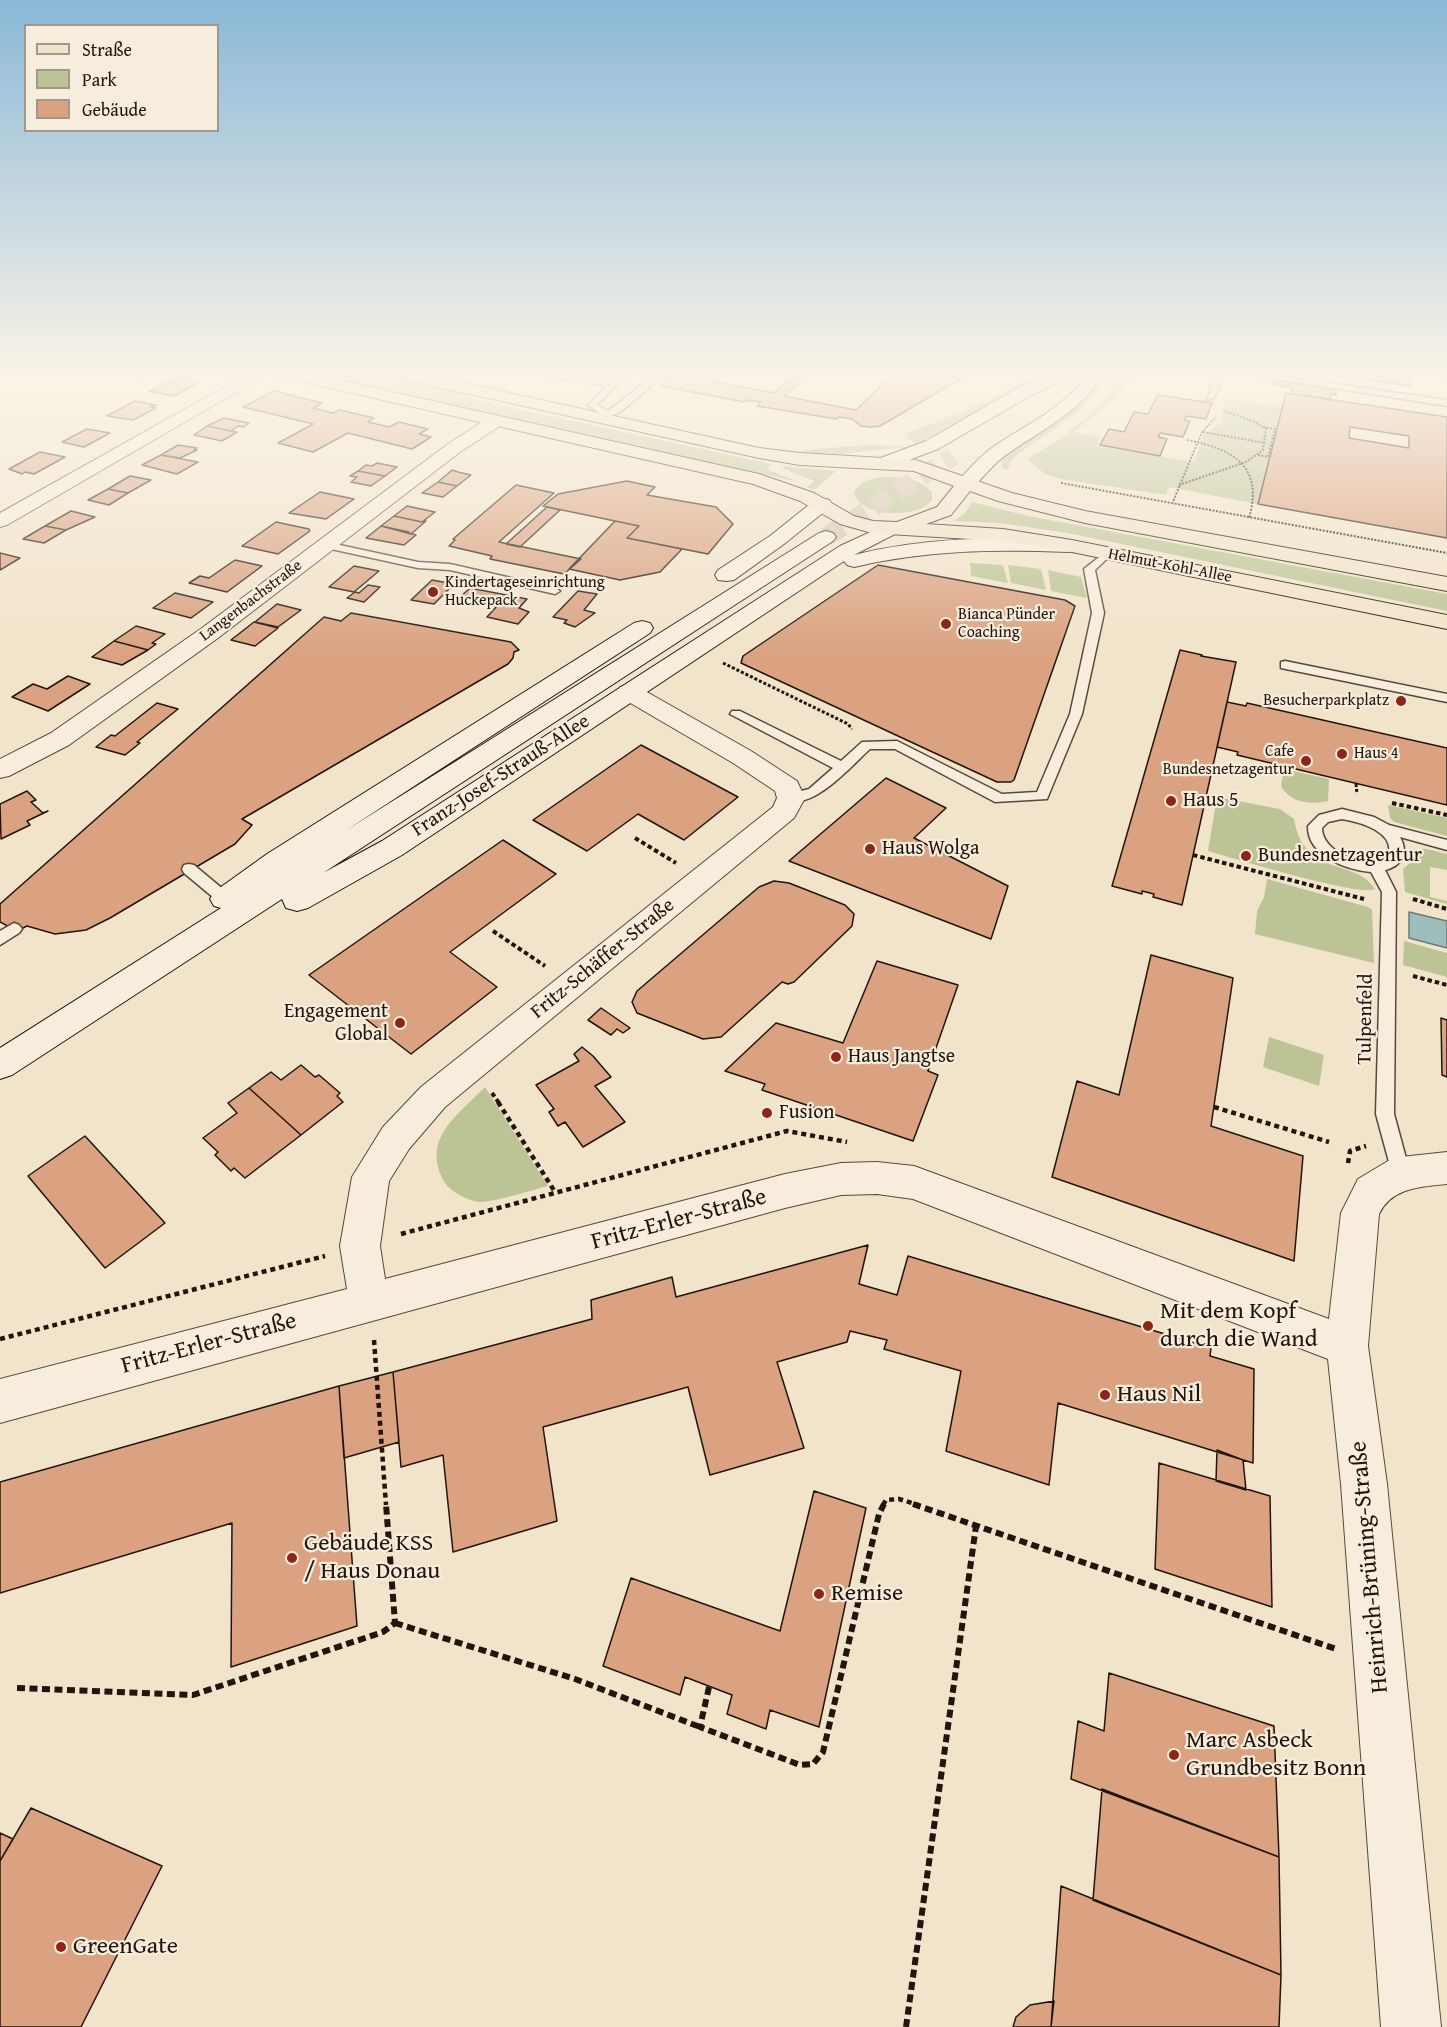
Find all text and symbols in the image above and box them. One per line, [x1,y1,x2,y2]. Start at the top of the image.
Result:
legend [24,24,219,132]
text: Straße [82,36,132,63]
text: Park [82,66,117,93]
text: Gebäude [82,96,147,123]
street label: Helmut-Kohl-Allee [1106,545,1234,587]
street label: Langenbachstraße [196,556,306,646]
place label: Kindertageseinrichtung Huckepack [445,573,605,611]
marker: Kindertageseinrichtung Huckepack [426,585,440,599]
place label: Bianca Pünder Coaching [958,605,1055,643]
marker: Bianca Pünder Coaching [939,617,953,631]
place label: Besucherparkplatz [1263,691,1389,711]
marker: Besucherparkplatz [1394,694,1408,708]
street label: Franz-Josef-Strauß-Allee [408,710,594,842]
place label: Cafe Bundesnetzagentur [1163,742,1294,780]
place label: Haus 4 [1354,744,1398,764]
marker: Haus 4 [1335,747,1349,761]
marker: Cafe Bundesnetzagentur [1299,754,1313,768]
place label: Haus 5 [1183,789,1239,813]
marker: Haus 5 [1164,794,1178,808]
place label: Haus Wolga [882,837,979,861]
marker: Haus Wolga [863,842,877,856]
place label: Bundesnetzagentur [1258,844,1422,868]
marker: Bundesnetzagentur [1239,849,1253,863]
street label: Fritz-Schäffer-Straße [526,894,680,1024]
street label: Tulpenfeld [1353,973,1379,1065]
place label: Engagement Global [284,1000,388,1047]
marker: Engagement Global [393,1016,407,1030]
place label: Haus Jangtse [848,1045,955,1069]
marker: Haus Jangtse [829,1050,843,1064]
place label: Fusion [779,1101,835,1125]
marker: Fusion [760,1106,774,1120]
street label: Fritz-Erler-Straße [588,1183,770,1257]
place label: Mit dem Kopf durch die Wand [1160,1298,1318,1354]
street label: Fritz-Erler-Straße [118,1307,300,1381]
marker: Mit dem Kopf durch die Wand [1141,1319,1155,1333]
place label: Haus Nil [1117,1381,1201,1409]
marker: Haus Nil [1098,1388,1112,1402]
street label: Heinrich-Brüning-Straße [1345,1440,1395,1694]
place label: Gebäude KSS / Haus Donau [304,1530,440,1586]
marker: Gebäude KSS / Haus Donau [285,1551,299,1565]
place label: Remise [831,1580,903,1608]
marker: Remise [812,1587,826,1601]
place label: Marc Asbeck Grundbesitz Bonn [1186,1727,1366,1783]
marker: Marc Asbeck Grundbesitz Bonn [1167,1748,1181,1762]
place label: GreenGate [73,1933,178,1961]
marker: GreenGate [54,1940,68,1954]

